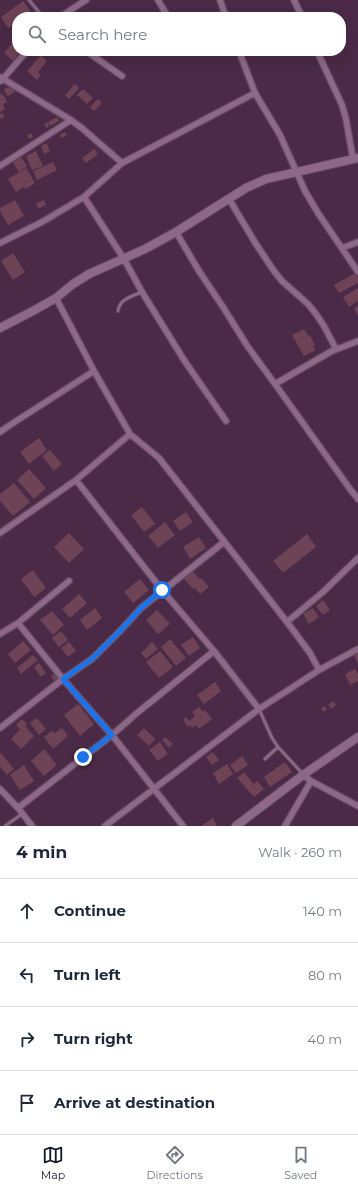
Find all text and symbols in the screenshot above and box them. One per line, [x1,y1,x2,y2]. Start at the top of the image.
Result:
search box [12,12,346,56]
icon: search [26,23,48,45]
text: Search here [58,25,147,44]
route start [153,581,171,599]
route end [74,748,92,766]
text: 4 min [16,842,67,862]
text: Walk · 260 m [258,844,342,860]
icon: ahead [16,900,38,922]
text: Continue [54,901,126,920]
text: 140 m [303,903,342,919]
icon: left [16,964,38,986]
text: Turn left [54,965,121,984]
text: 80 m [308,967,342,983]
icon: right [16,1028,38,1050]
text: Turn right [54,1029,133,1048]
text: 40 m [308,1031,342,1047]
icon: arrive [16,1092,38,1114]
text: Arrive at destination [54,1093,215,1112]
tab: Map [41,1144,65,1182]
tab: Directions [147,1144,203,1182]
tab: Saved [284,1144,317,1182]

